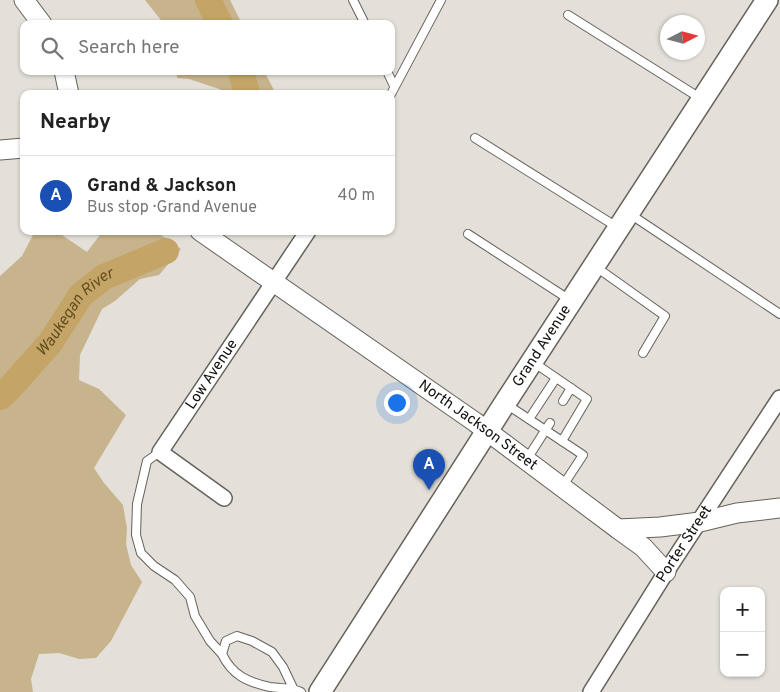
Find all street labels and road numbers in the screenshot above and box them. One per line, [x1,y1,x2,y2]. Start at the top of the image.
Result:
street label: Grand Avenue [508,301,576,391]
street label: Low Avenue [182,336,242,413]
street label: North Jackson Street [415,376,541,475]
street label: Porter Street [652,502,717,586]

